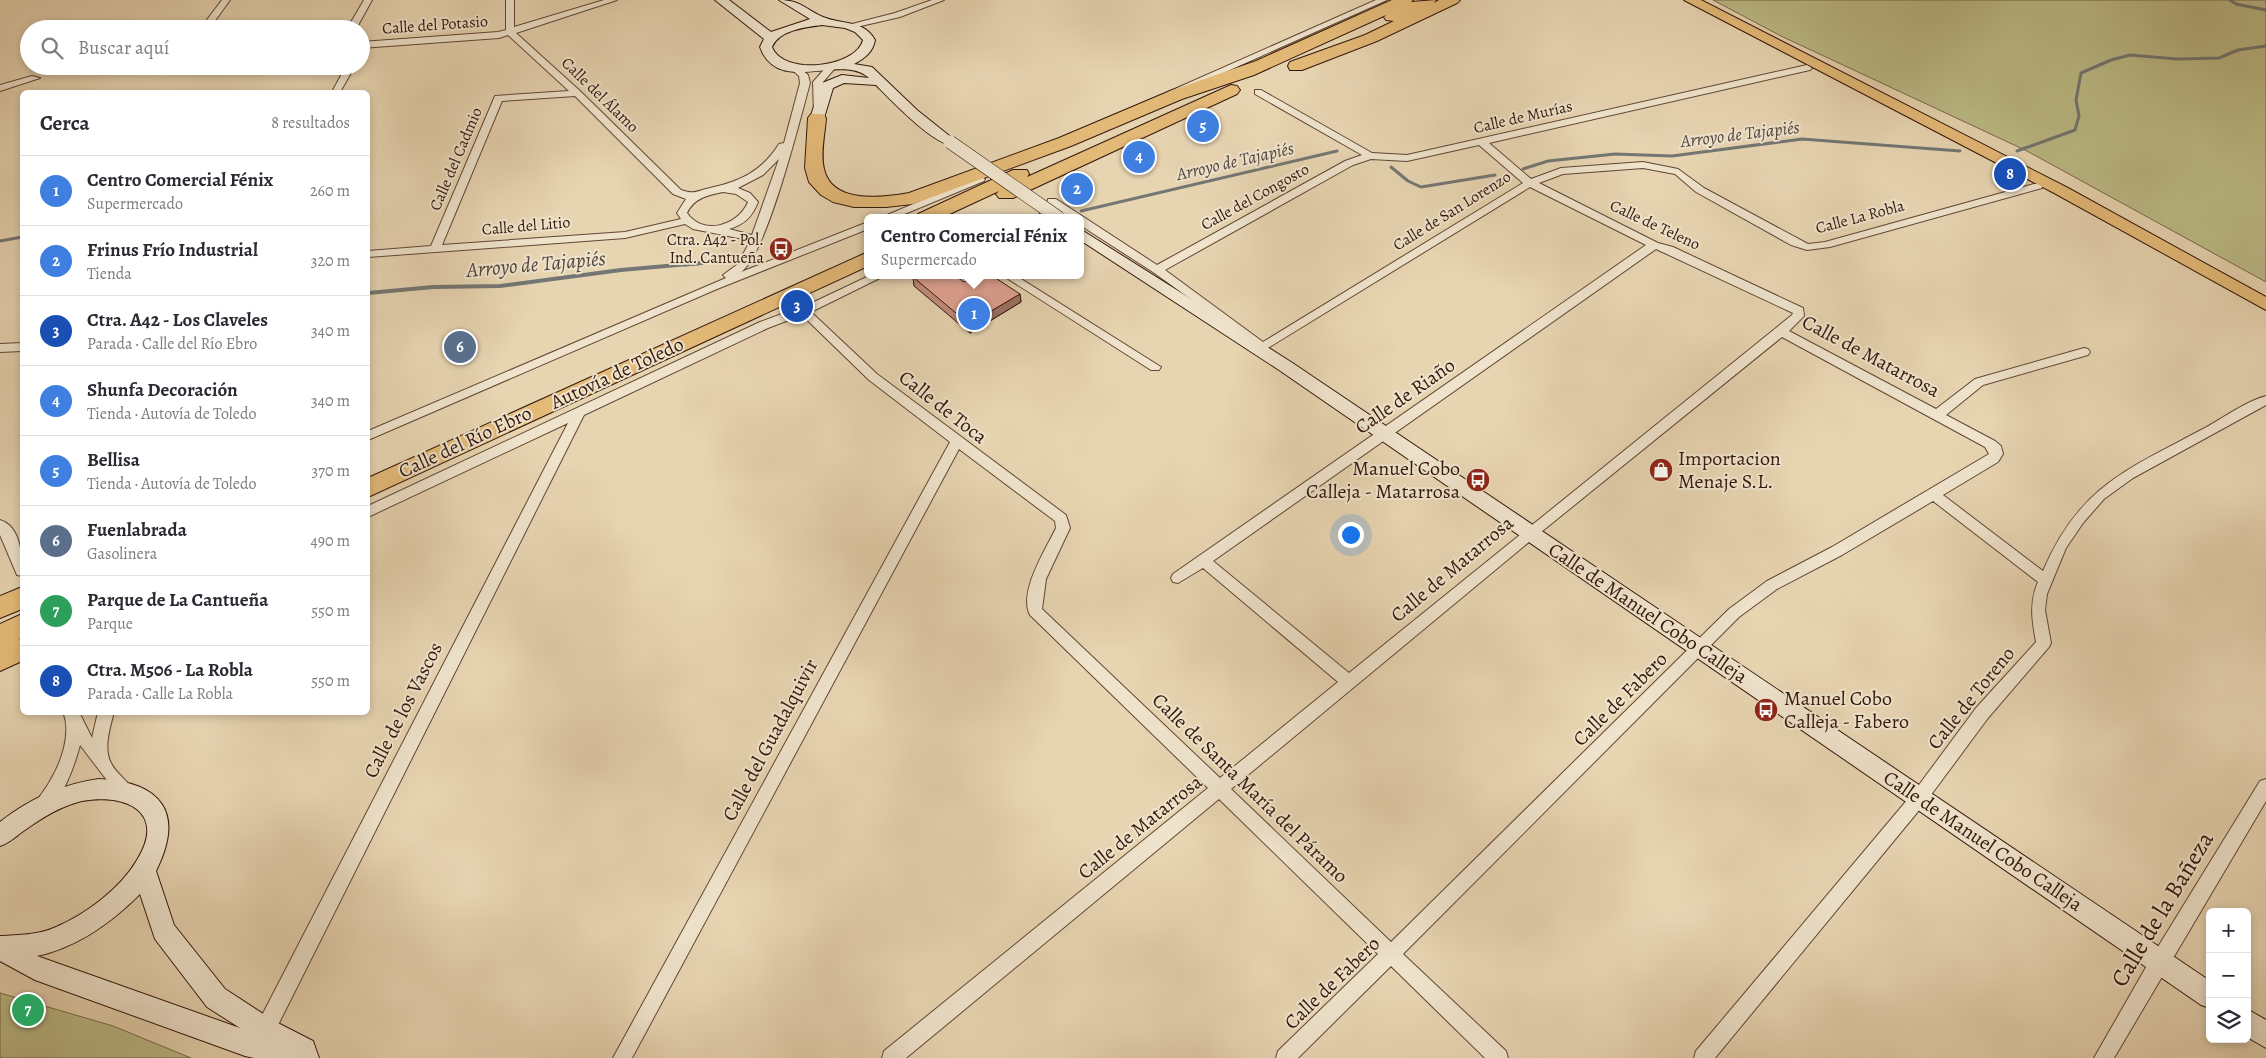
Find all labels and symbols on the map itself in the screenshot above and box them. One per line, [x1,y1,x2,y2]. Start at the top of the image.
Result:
street label: Calle del Potasio [381,10,489,40]
street label: Calle del Álamo [556,52,644,138]
street label: Calle de Murías [1471,95,1575,139]
street label: Calle del Cadmio [424,104,488,214]
pin: 5 [1187,107,1219,145]
water label: Arroyo de Tajapiés [1678,115,1801,153]
water label: Arroyo de Tajapiés [1173,136,1296,186]
pin: 4 [1123,138,1155,176]
pin: 8 [1994,155,2026,193]
street label: Calle del Congosto [1197,158,1313,236]
street label: Calle de San Lorenzo [1389,166,1515,256]
pin: 2 [1061,170,1093,208]
street label: Calle de Teleno [1606,194,1704,256]
street label: Calle La Robla [1813,194,1907,239]
street label: Calle del Litio [481,211,571,241]
place label: Ctra. A42 - Pol. Ind. Cantueña [667,229,765,269]
bus stop icon: Ctra. A42 - Pol. Ind. Cantueña [768,236,794,262]
water label: Arroyo de Tajapiés [464,244,607,284]
pin: 3 [781,287,813,325]
pin: 1 [958,295,990,333]
street label: Calle de Matarrosa [1797,308,1945,404]
pin: 6 [444,328,476,366]
street label: Autovía de Toledo [545,330,688,416]
street label: Calle de Riaño [1350,352,1460,440]
street label: Calle de Toca [893,364,993,451]
street label: Calle del Río Ebro [394,399,536,485]
place label: Importacion Menaje S.L. [1678,445,1781,495]
place label: Manuel Cobo Calleja - Matarrosa [1306,455,1461,505]
shop icon: Importacion Menaje S.L. [1648,457,1674,483]
bus stop icon: Manuel Cobo Calleja - Matarrosa [1465,467,1491,493]
street label: Calle de Matarrosa [1385,509,1520,628]
your location [1338,522,1364,548]
street label: Calle de Manuel Cobo Calleja [1543,536,1753,690]
street label: Calle de los Vascos [357,637,449,783]
street label: Calle de Toreno [1921,641,2021,755]
street label: Calle de Fabero [1567,646,1673,752]
street label: Calle del Guadalquivir [716,654,824,826]
place label: Manuel Cobo Calleja - Fabero [1784,685,1909,735]
street label: Calle de Santa María del Páramo [1146,687,1354,889]
bus stop icon: Manuel Cobo Calleja - Fabero [1753,697,1779,723]
street label: Calle de Manuel Cobo Calleja [1878,764,2088,918]
street label: Calle de Matarrosa [1072,768,1208,886]
street label: Calle de la Bañeza [2103,825,2221,992]
street label: Calle de Fabero [1278,930,1386,1036]
pin: 7 [12,991,44,1029]

